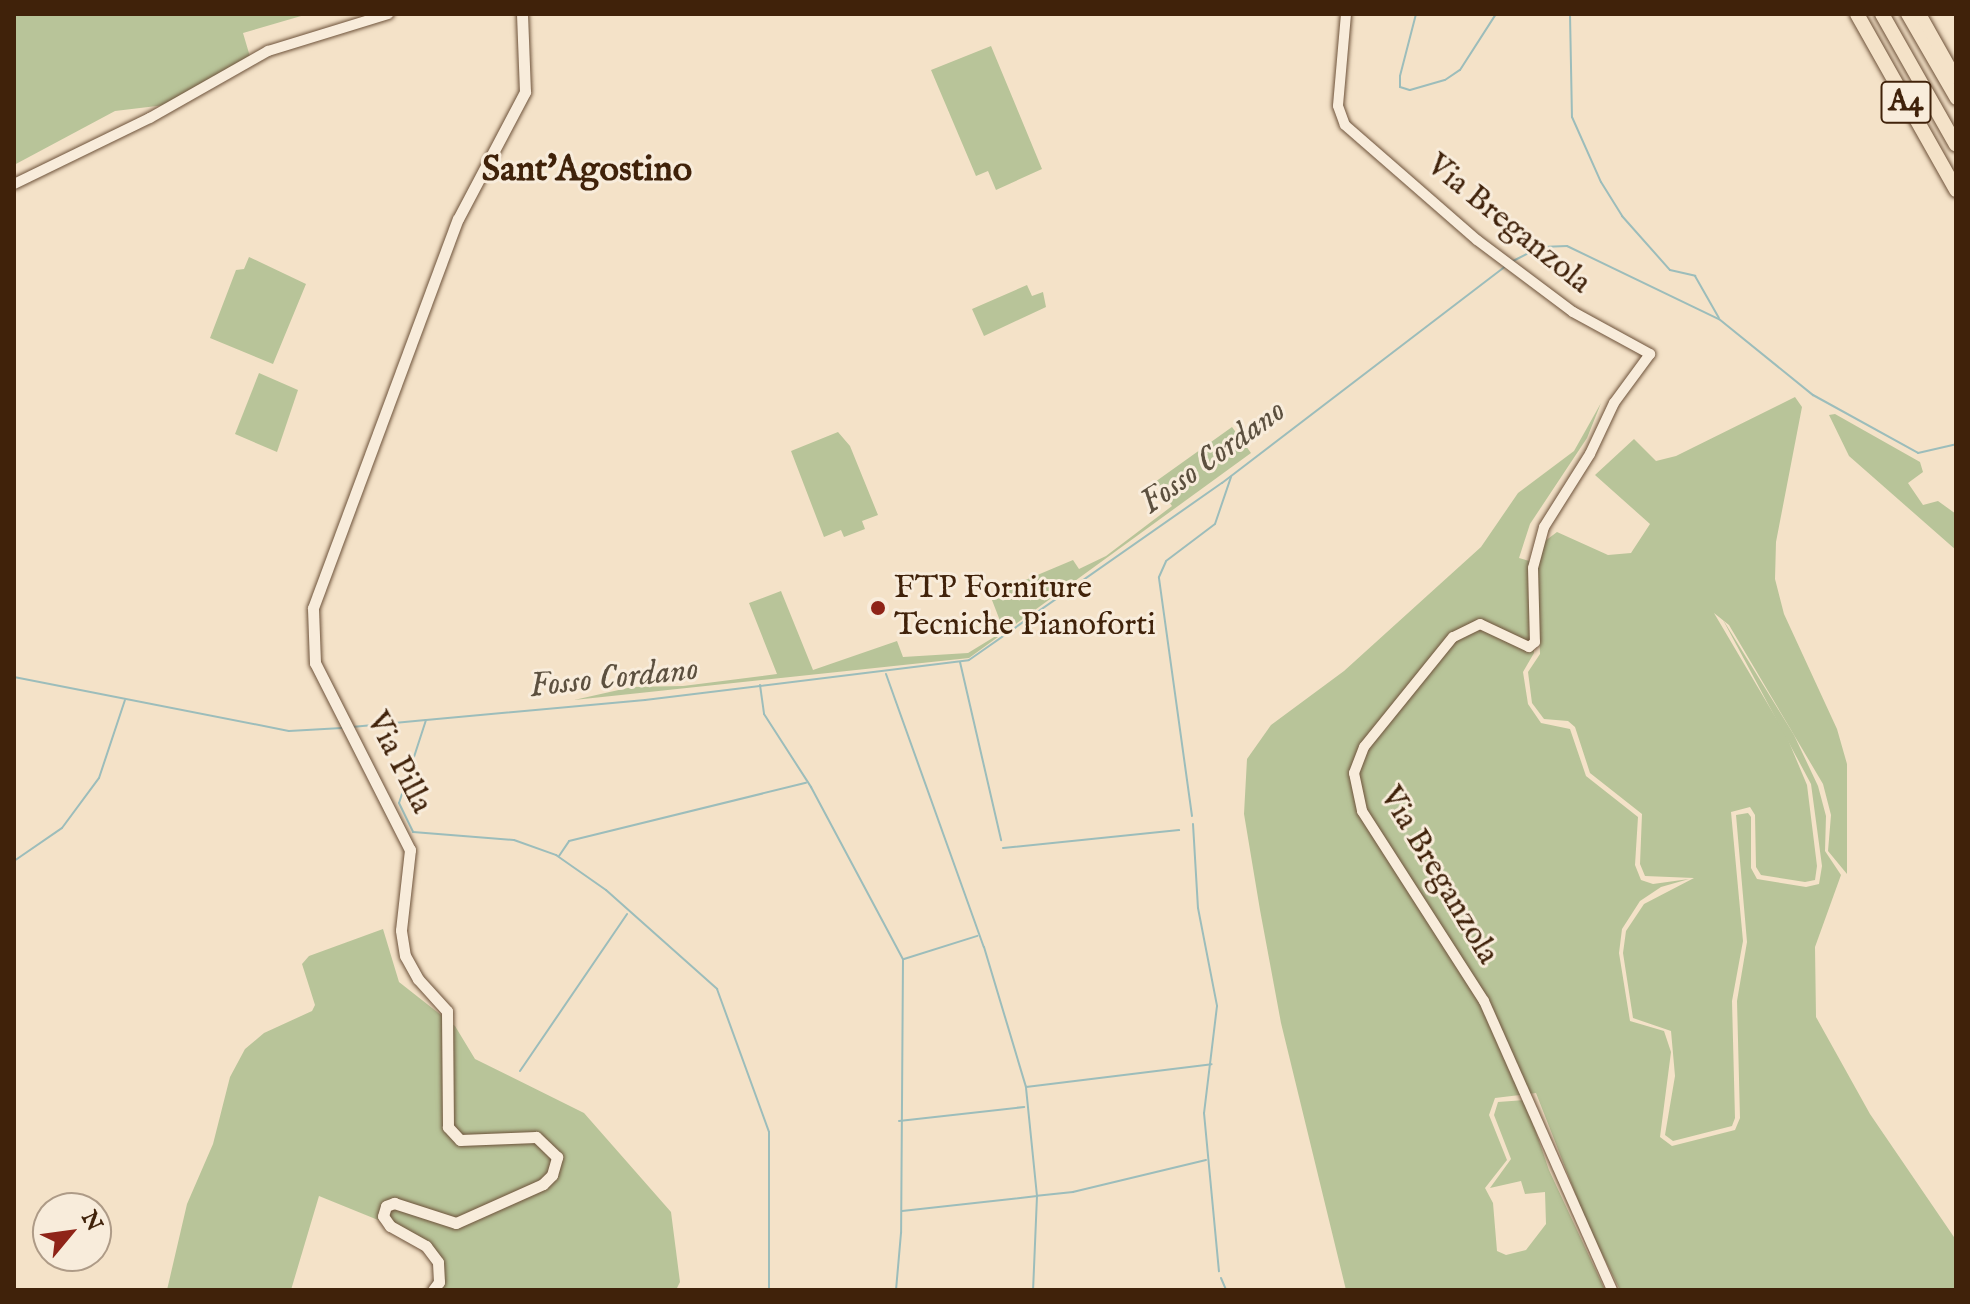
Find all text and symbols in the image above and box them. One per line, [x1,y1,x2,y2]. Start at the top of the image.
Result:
road number: A4 [1880,76,1932,128]
street label: Via Breganzola [1418,147,1598,303]
district label: Sant'Agostino [482,149,692,193]
water label: Fosso Cordano [1132,391,1294,523]
place label: FTP Forniture Tecniche Pianoforti [894,571,1156,646]
marker: FTP Forniture Tecniche Pianoforti [869,599,887,617]
water label: Fosso Cordano [527,649,701,707]
street label: Via Pilla [356,706,440,820]
street label: Via Breganzola [1370,780,1506,972]
north arrow [32,1192,112,1272]
text: N [74,1206,108,1236]

